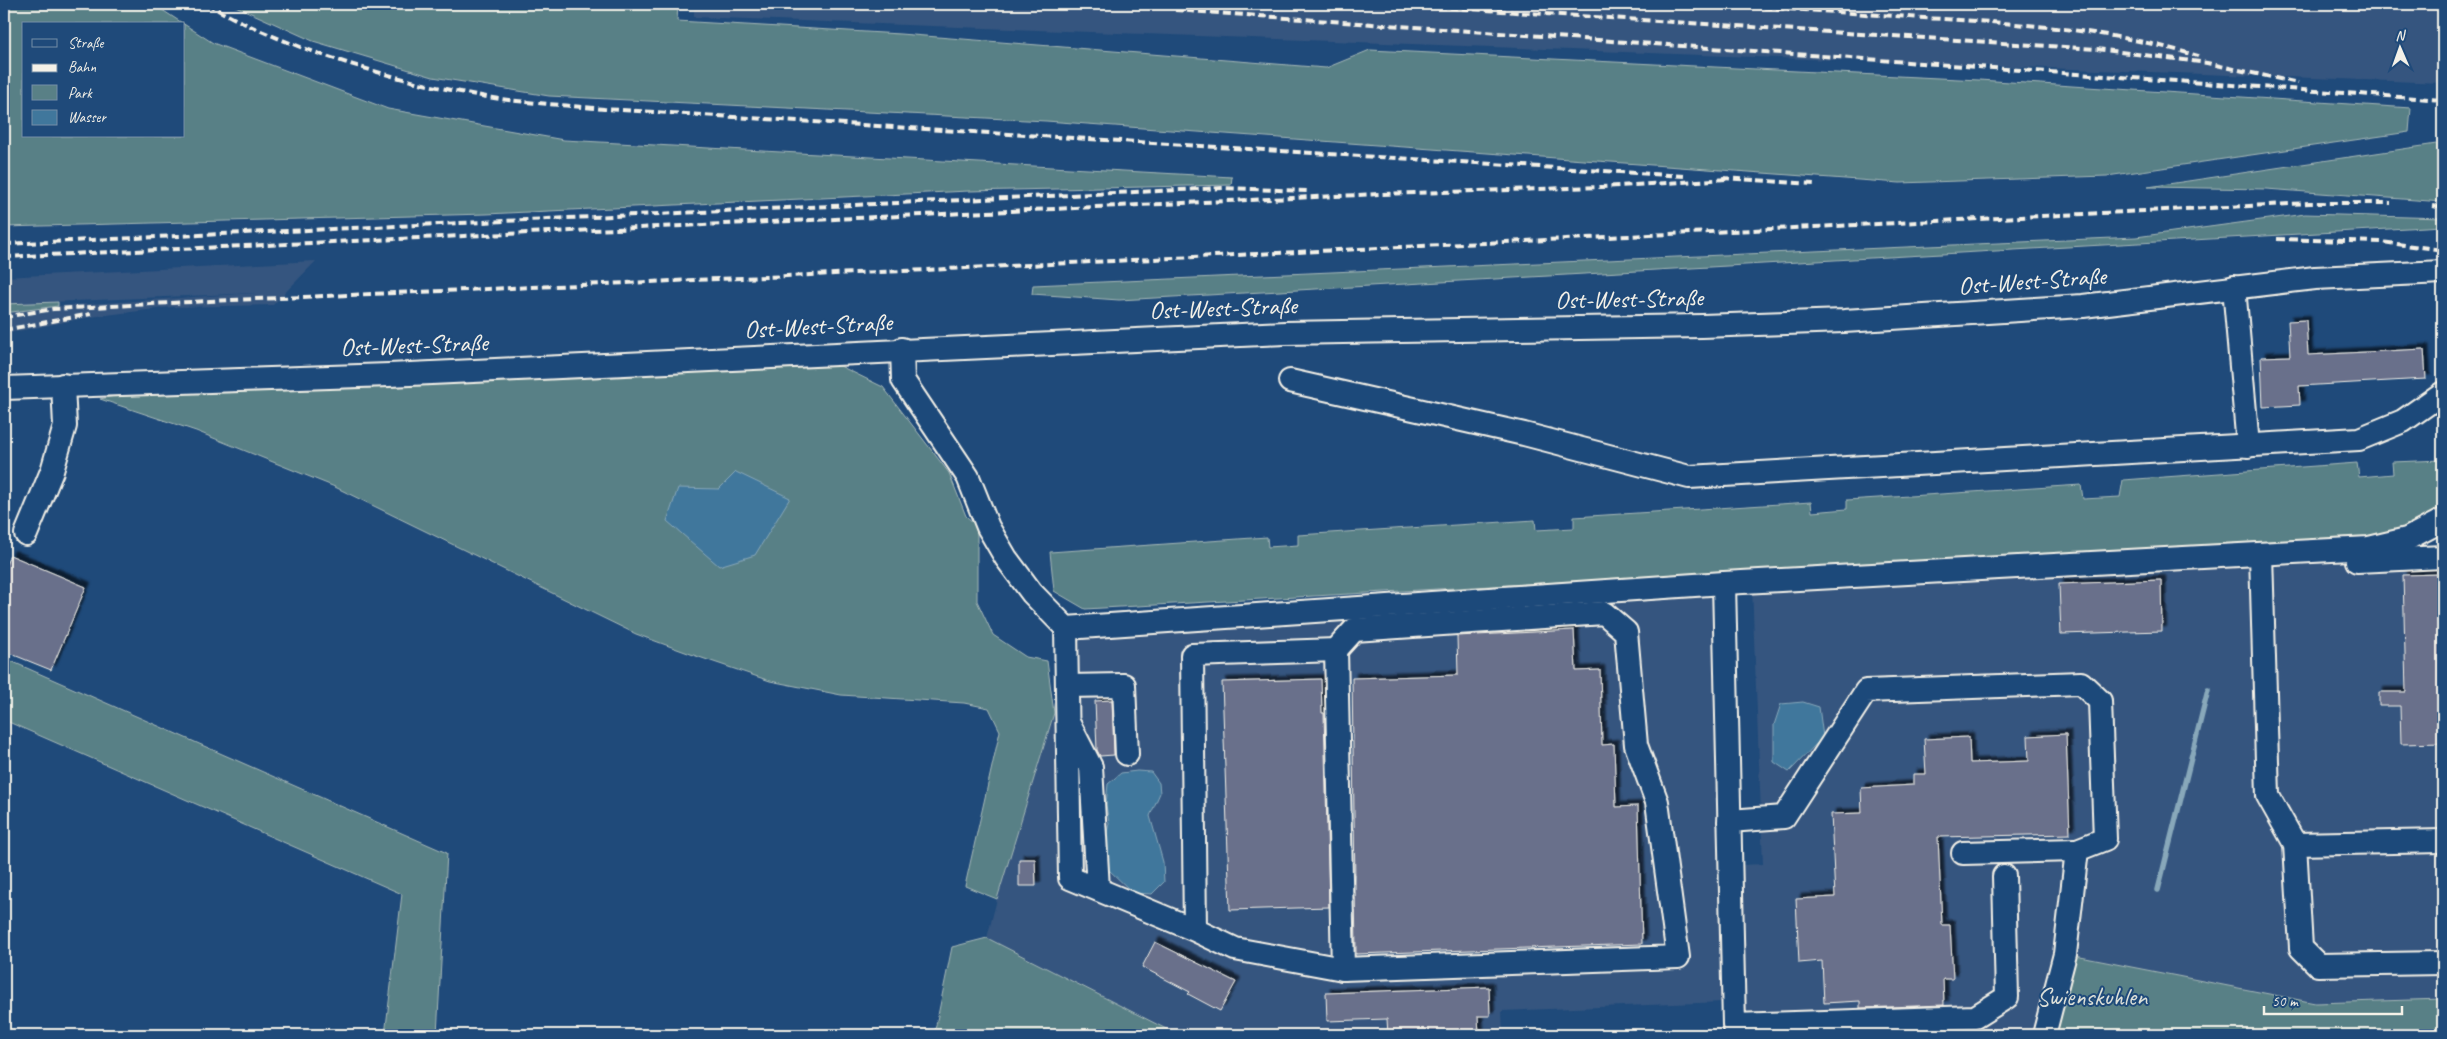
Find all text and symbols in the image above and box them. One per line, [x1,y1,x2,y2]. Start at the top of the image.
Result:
legend [22,22,185,138]
north arrow [2374,22,2424,72]
text: N [2395,27,2407,44]
text: Straße [68,34,104,53]
text: Bahn [68,58,96,77]
text: Park [68,84,93,103]
text: Wasser [68,108,107,127]
street label: Ost-West-Straße [1957,260,2109,302]
street label: Ost-West-Straße [1555,282,1705,316]
street label: Ost-West-Straße [1149,289,1299,327]
street label: Ost-West-Straße [743,306,895,346]
street label: Ost-West-Straße [340,326,490,364]
park label: Swienskuhlen [2037,981,2148,1013]
scale bar [2264,984,2402,1016]
text: 50 m [2272,992,2299,1011]

